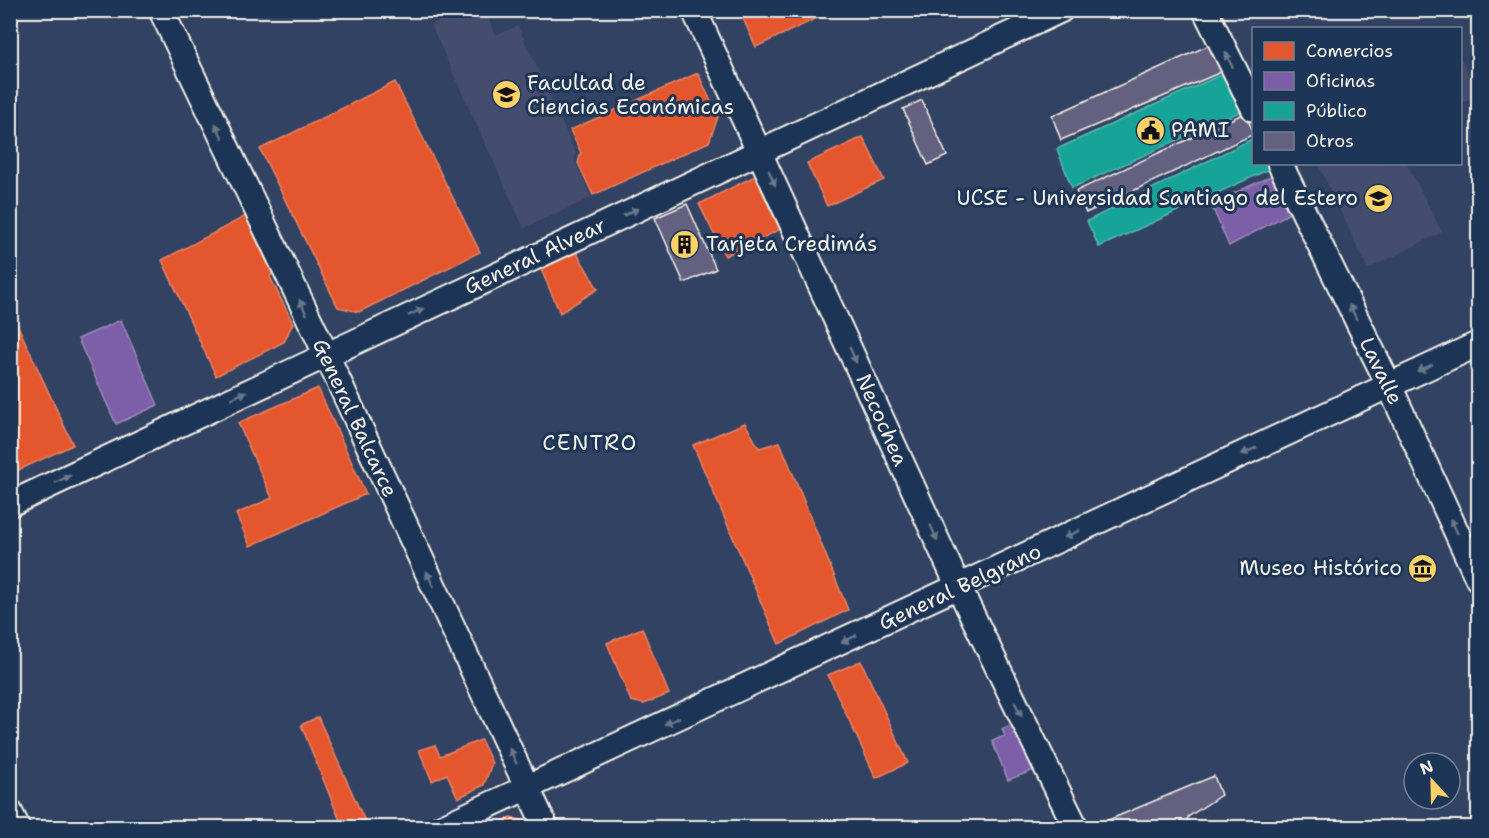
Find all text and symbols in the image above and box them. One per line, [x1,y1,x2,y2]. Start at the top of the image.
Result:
legend [1252,27,1462,165]
text: Comercios [1306,39,1393,63]
one-way arrow [1225,51,1234,68]
place label: Facultad de Ciencias Económicas [527,69,734,121]
text: Oficinas [1306,69,1375,93]
school or university icon: Facultad de Ciencias Económicas [490,79,522,111]
text: Público [1306,99,1367,123]
public building icon: PAMI [1134,114,1166,146]
place label: PAMI [1171,116,1229,144]
one-way arrow [214,123,223,140]
text: Otros [1306,129,1354,153]
one-way arrow [767,169,777,187]
school or university icon: UCSE - Universidad Santiago del Estero [1363,182,1395,214]
place label: UCSE - Universidad Santiago del Estero [957,184,1358,212]
one-way arrow [622,207,639,216]
street label: General Alvear [460,211,610,301]
building icon: Tarjeta Credimás [669,228,701,260]
place label: Tarjeta Credimás [706,230,877,258]
one-way arrow [299,299,308,316]
one-way arrow [1348,303,1357,320]
one-way arrow [407,308,424,317]
street label: Lavalle [1353,333,1409,409]
street label: General Balcarce [306,334,404,502]
one-way arrow [848,347,857,364]
one-way arrow [1417,364,1434,373]
street label: Necochea [849,370,915,470]
one-way arrow [231,391,248,400]
district label: CENTRO [542,428,638,457]
one-way arrow [1240,447,1257,456]
one-way arrow [55,474,72,483]
one-way arrow [1449,518,1458,535]
one-way arrow [929,524,938,541]
one-way arrow [1064,530,1081,539]
street label: General Belgrano [874,537,1046,637]
museum icon: Museo Histórico [1407,552,1439,584]
place label: Museo Histórico [1239,554,1402,582]
one-way arrow [426,570,435,587]
one-way arrow [840,634,857,643]
one-way arrow [1013,700,1022,717]
one-way arrow [663,716,680,725]
one-way arrow [508,747,517,764]
north arrow [1402,751,1462,811]
text: N [1417,755,1436,780]

